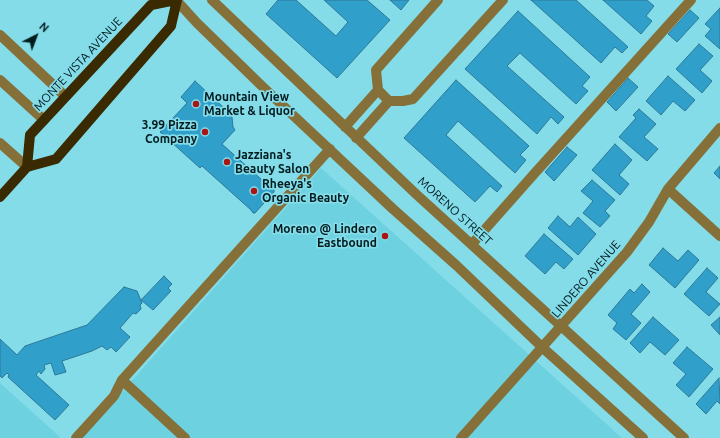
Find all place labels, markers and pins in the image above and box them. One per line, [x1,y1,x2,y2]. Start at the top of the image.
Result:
place label: Mountain View Market & Liquor [204,90,295,118]
marker: Mountain View Market & Liquor [191,99,201,109]
place label: 3.99 Pizza Company [142,118,197,146]
marker: 3.99 Pizza Company [200,127,210,137]
place label: Jazziana's Beauty Salon [235,148,309,176]
marker: Jazziana's Beauty Salon [222,157,232,167]
place label: Rheeya's Organic Beauty [262,177,349,205]
marker: Rheeya's Organic Beauty [249,186,259,196]
place label: Moreno @ Lindero Eastbound [273,222,377,250]
marker: Moreno @ Lindero Eastbound [380,231,390,241]

